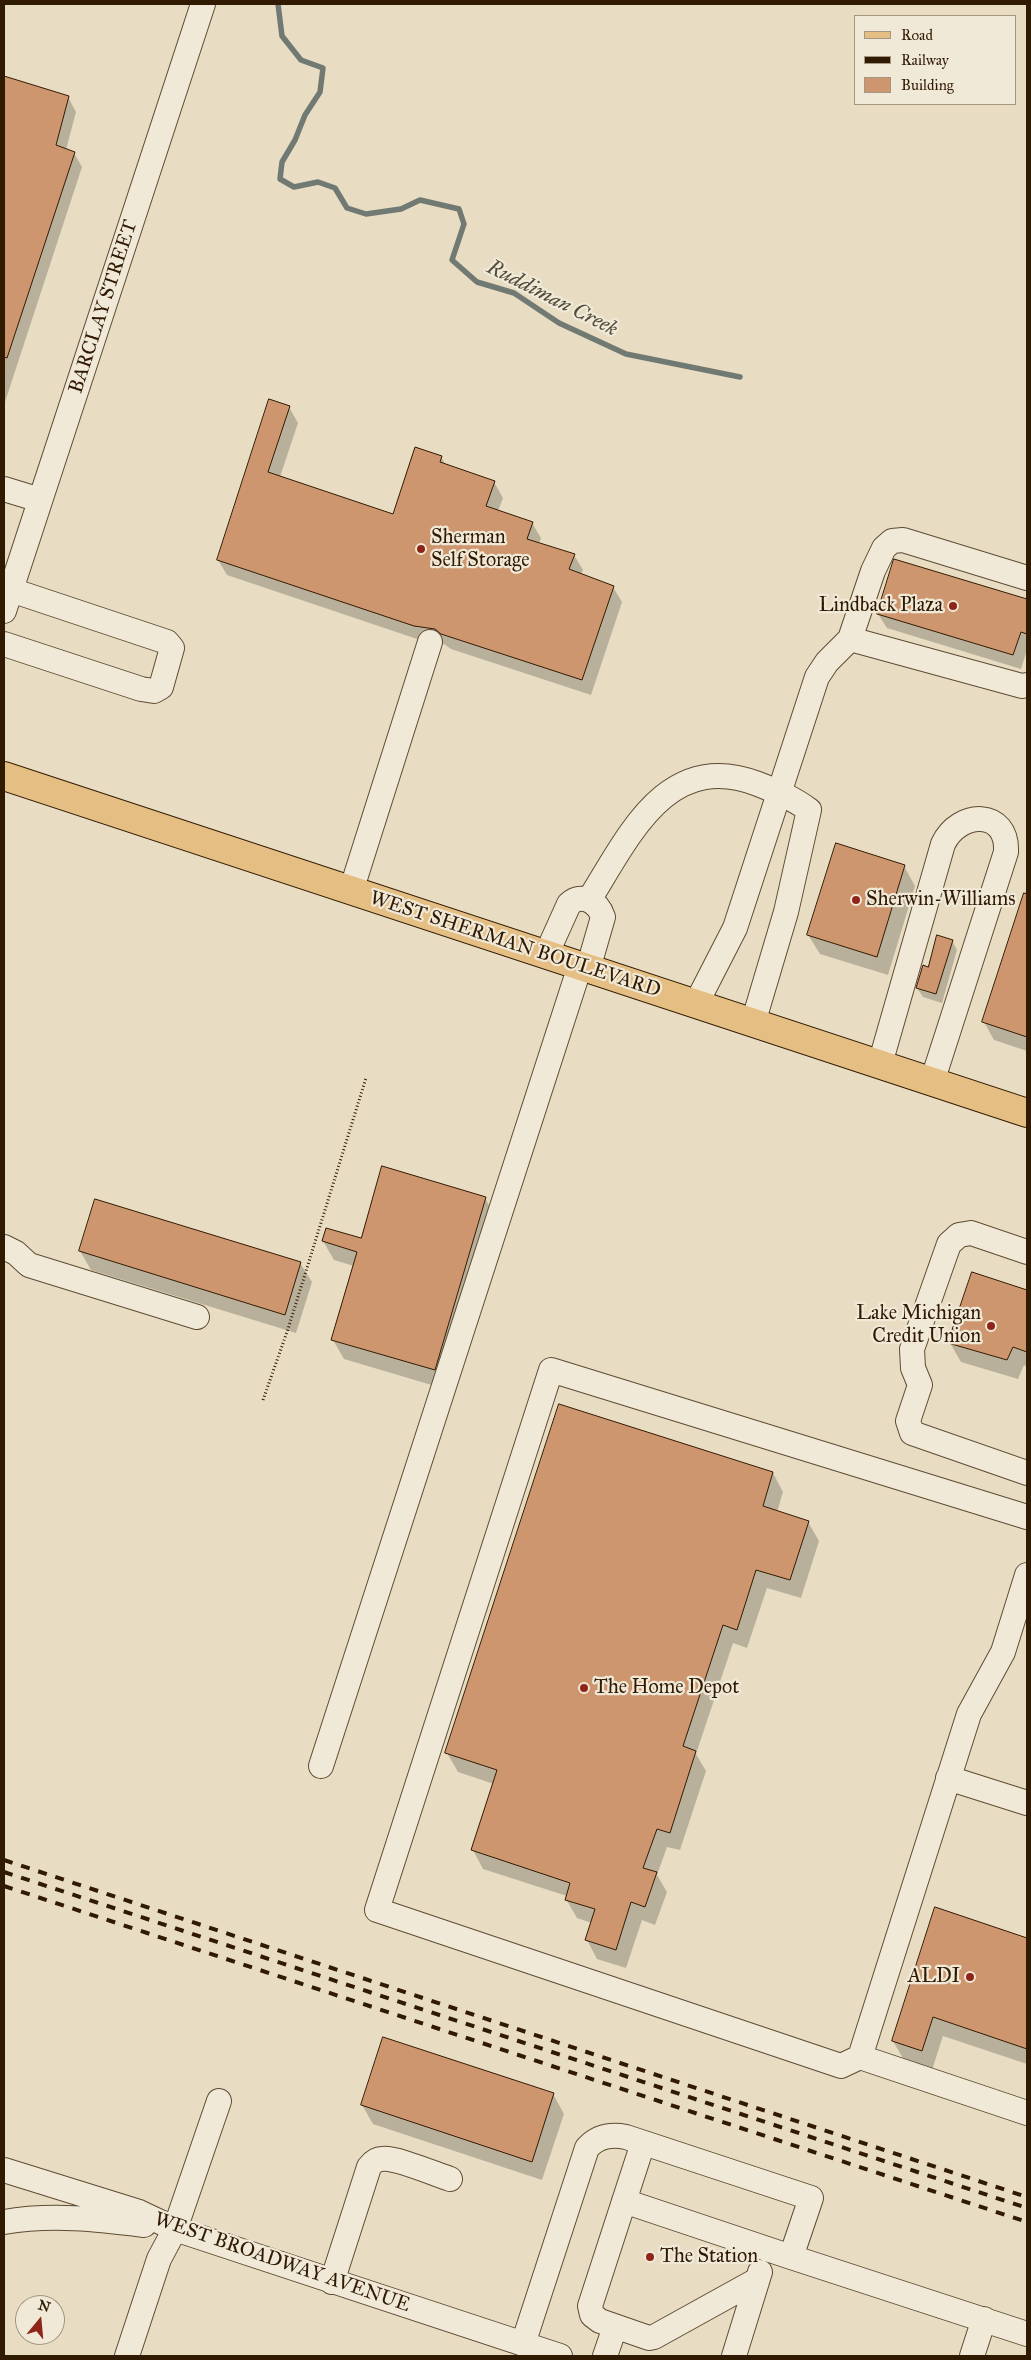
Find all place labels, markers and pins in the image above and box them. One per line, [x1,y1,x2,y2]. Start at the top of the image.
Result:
place label: Sherman Self Storage [431,526,530,573]
marker: Sherman Self Storage [415,543,427,555]
place label: Lindback Plaza [819,594,943,618]
marker: Lindback Plaza [947,600,959,612]
place label: Sherwin-Williams [866,888,1016,912]
marker: Sherwin-Williams [850,894,862,906]
place label: Lake Michigan Credit Union [856,1302,981,1349]
marker: Lake Michigan Credit Union [985,1320,997,1332]
place label: The Home Depot [594,1676,739,1700]
marker: The Home Depot [578,1682,590,1694]
place label: ALDI [908,1965,960,1989]
marker: ALDI [964,1971,976,1983]
place label: The Station [660,2245,758,2269]
marker: The Station [644,2251,656,2263]

